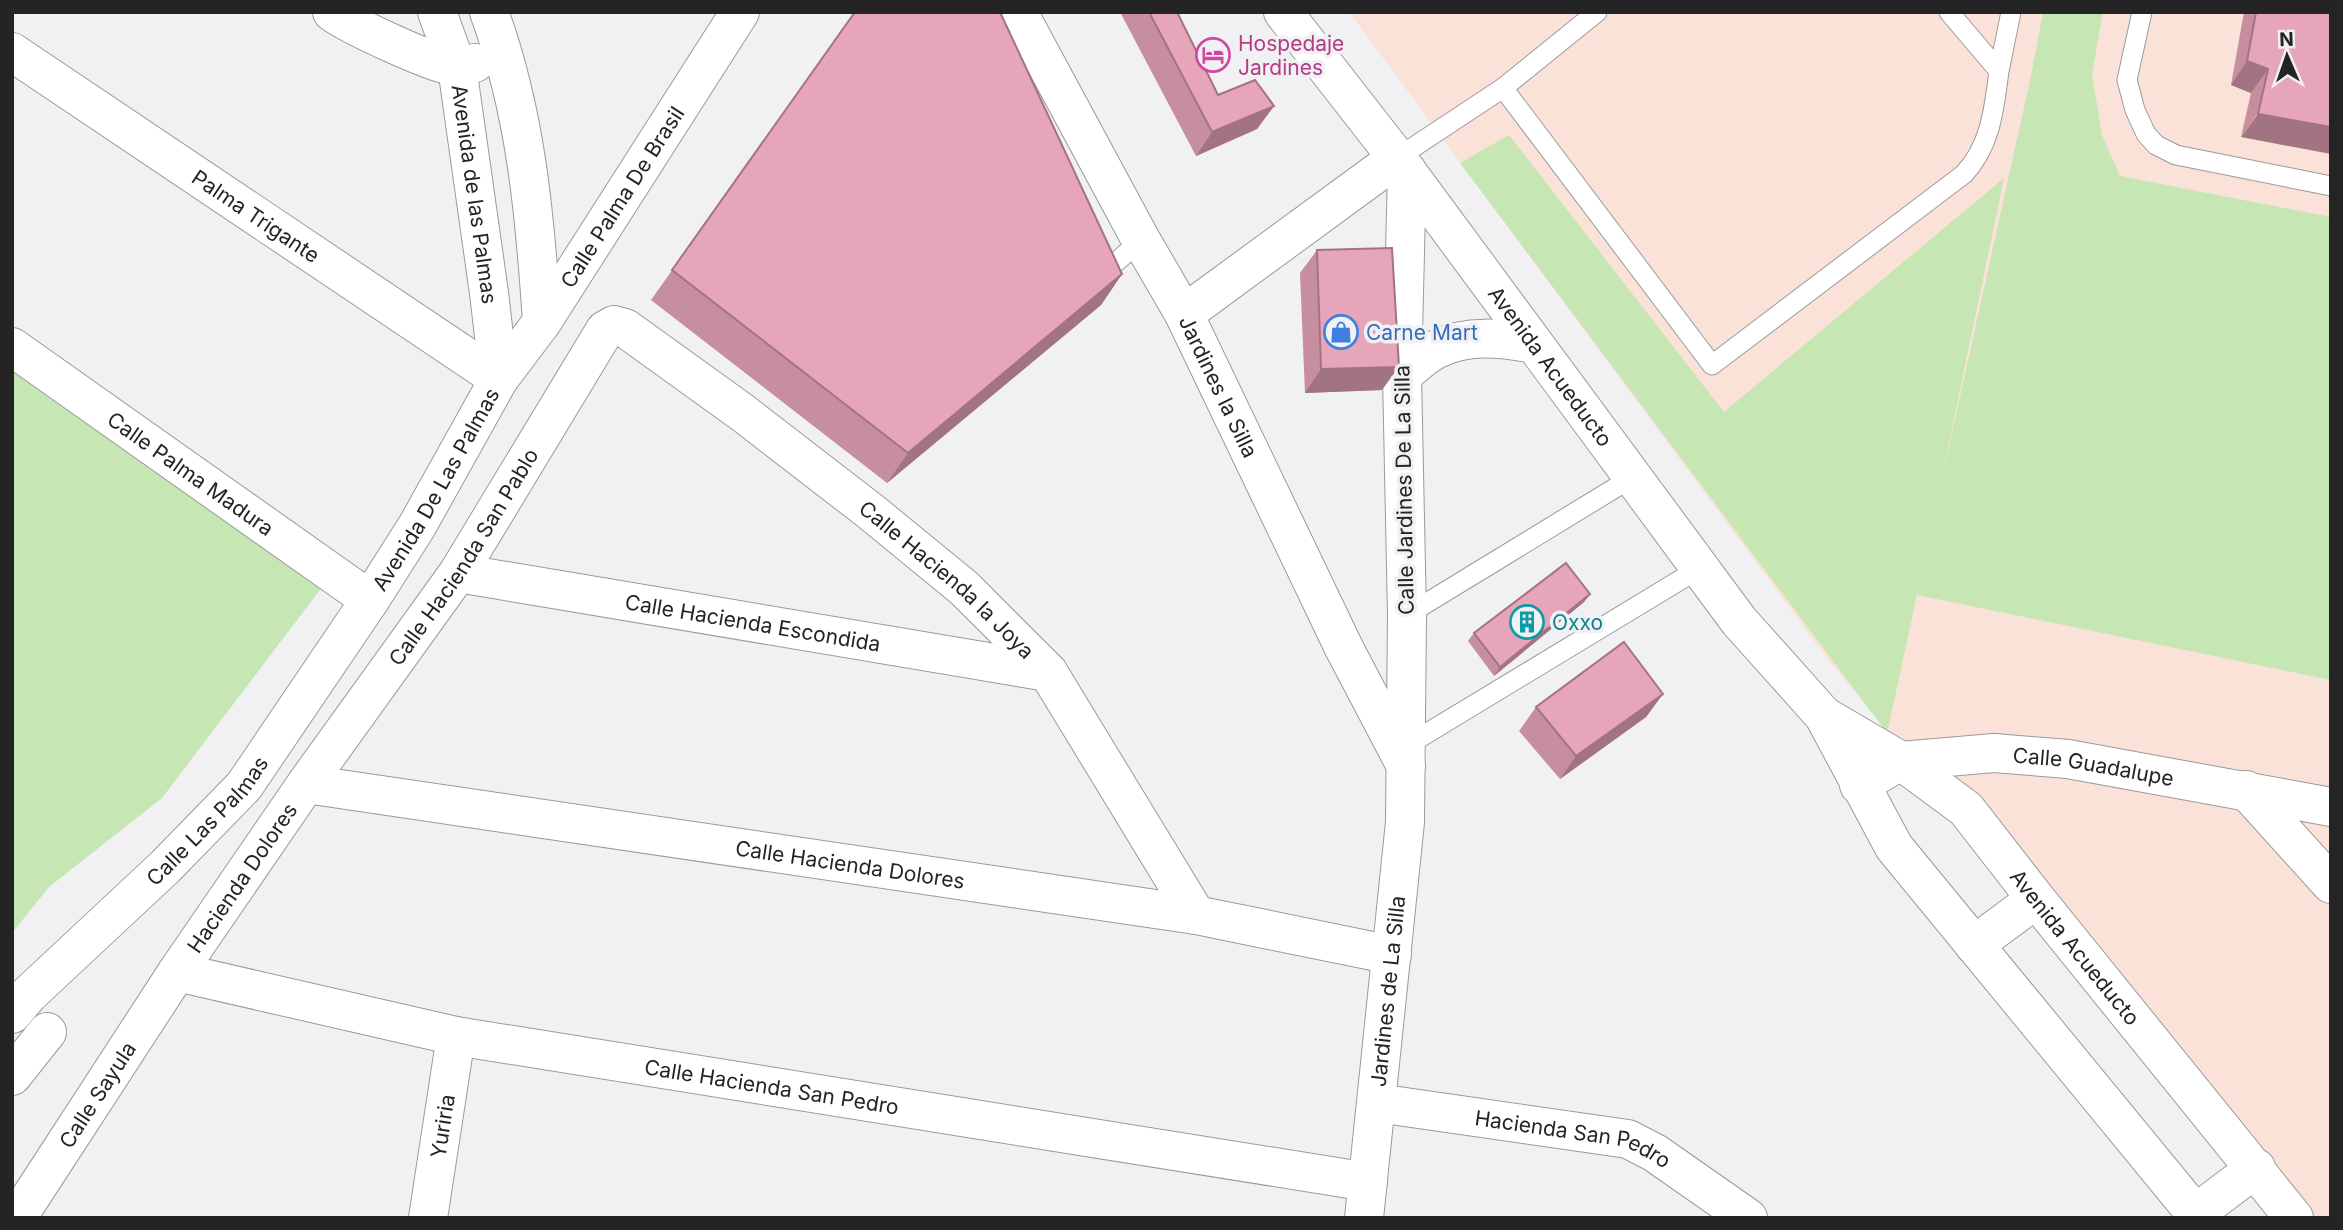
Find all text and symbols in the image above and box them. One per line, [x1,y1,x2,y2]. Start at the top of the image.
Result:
north arrow [2252,21,2322,91]
text: N [2279,28,2294,51]
place label: Hospedaje Jardines [1238,31,1344,80]
hotel icon: Hospedaje Jardines [1194,36,1232,74]
street label: Avenida de las Palmas [447,83,503,305]
street label: Calle Palma De Brasil [555,102,689,292]
street label: Palma Trigante [188,164,325,268]
street label: Avenida Acueducto [1483,281,1618,451]
street label: Jardines la Silla [1174,311,1263,461]
shop icon: Carne Mart [1322,313,1360,351]
place label: Carne Mart [1366,320,1478,345]
street label: Calle Jardines De La Silla [1389,365,1419,615]
street label: Avenida De Las Palmas [367,383,504,595]
street label: Calle Palma Madura [103,406,279,541]
street label: Calle Hacienda San Pablo [383,443,543,670]
street label: Calle Hacienda la Joya [855,495,1040,664]
street label: Calle Hacienda Escondida [623,589,882,656]
building icon: Oxxo [1508,603,1546,641]
place label: Oxxo [1552,610,1603,635]
street label: Calle Guadalupe [2012,742,2176,791]
street label: Calle Las Palmas [141,751,273,891]
street label: Hacienda Dolores [182,798,302,957]
street label: Calle Hacienda Dolores [734,835,967,893]
street label: Avenida Acueducto [2005,864,2145,1030]
street label: Jardines de La Silla [1365,894,1410,1088]
street label: Calle Sayula [54,1037,141,1153]
street label: Calle Hacienda San Pedro [643,1054,901,1119]
street label: Yuriria [425,1092,459,1160]
street label: Hacienda San Pedro [1473,1105,1676,1173]

